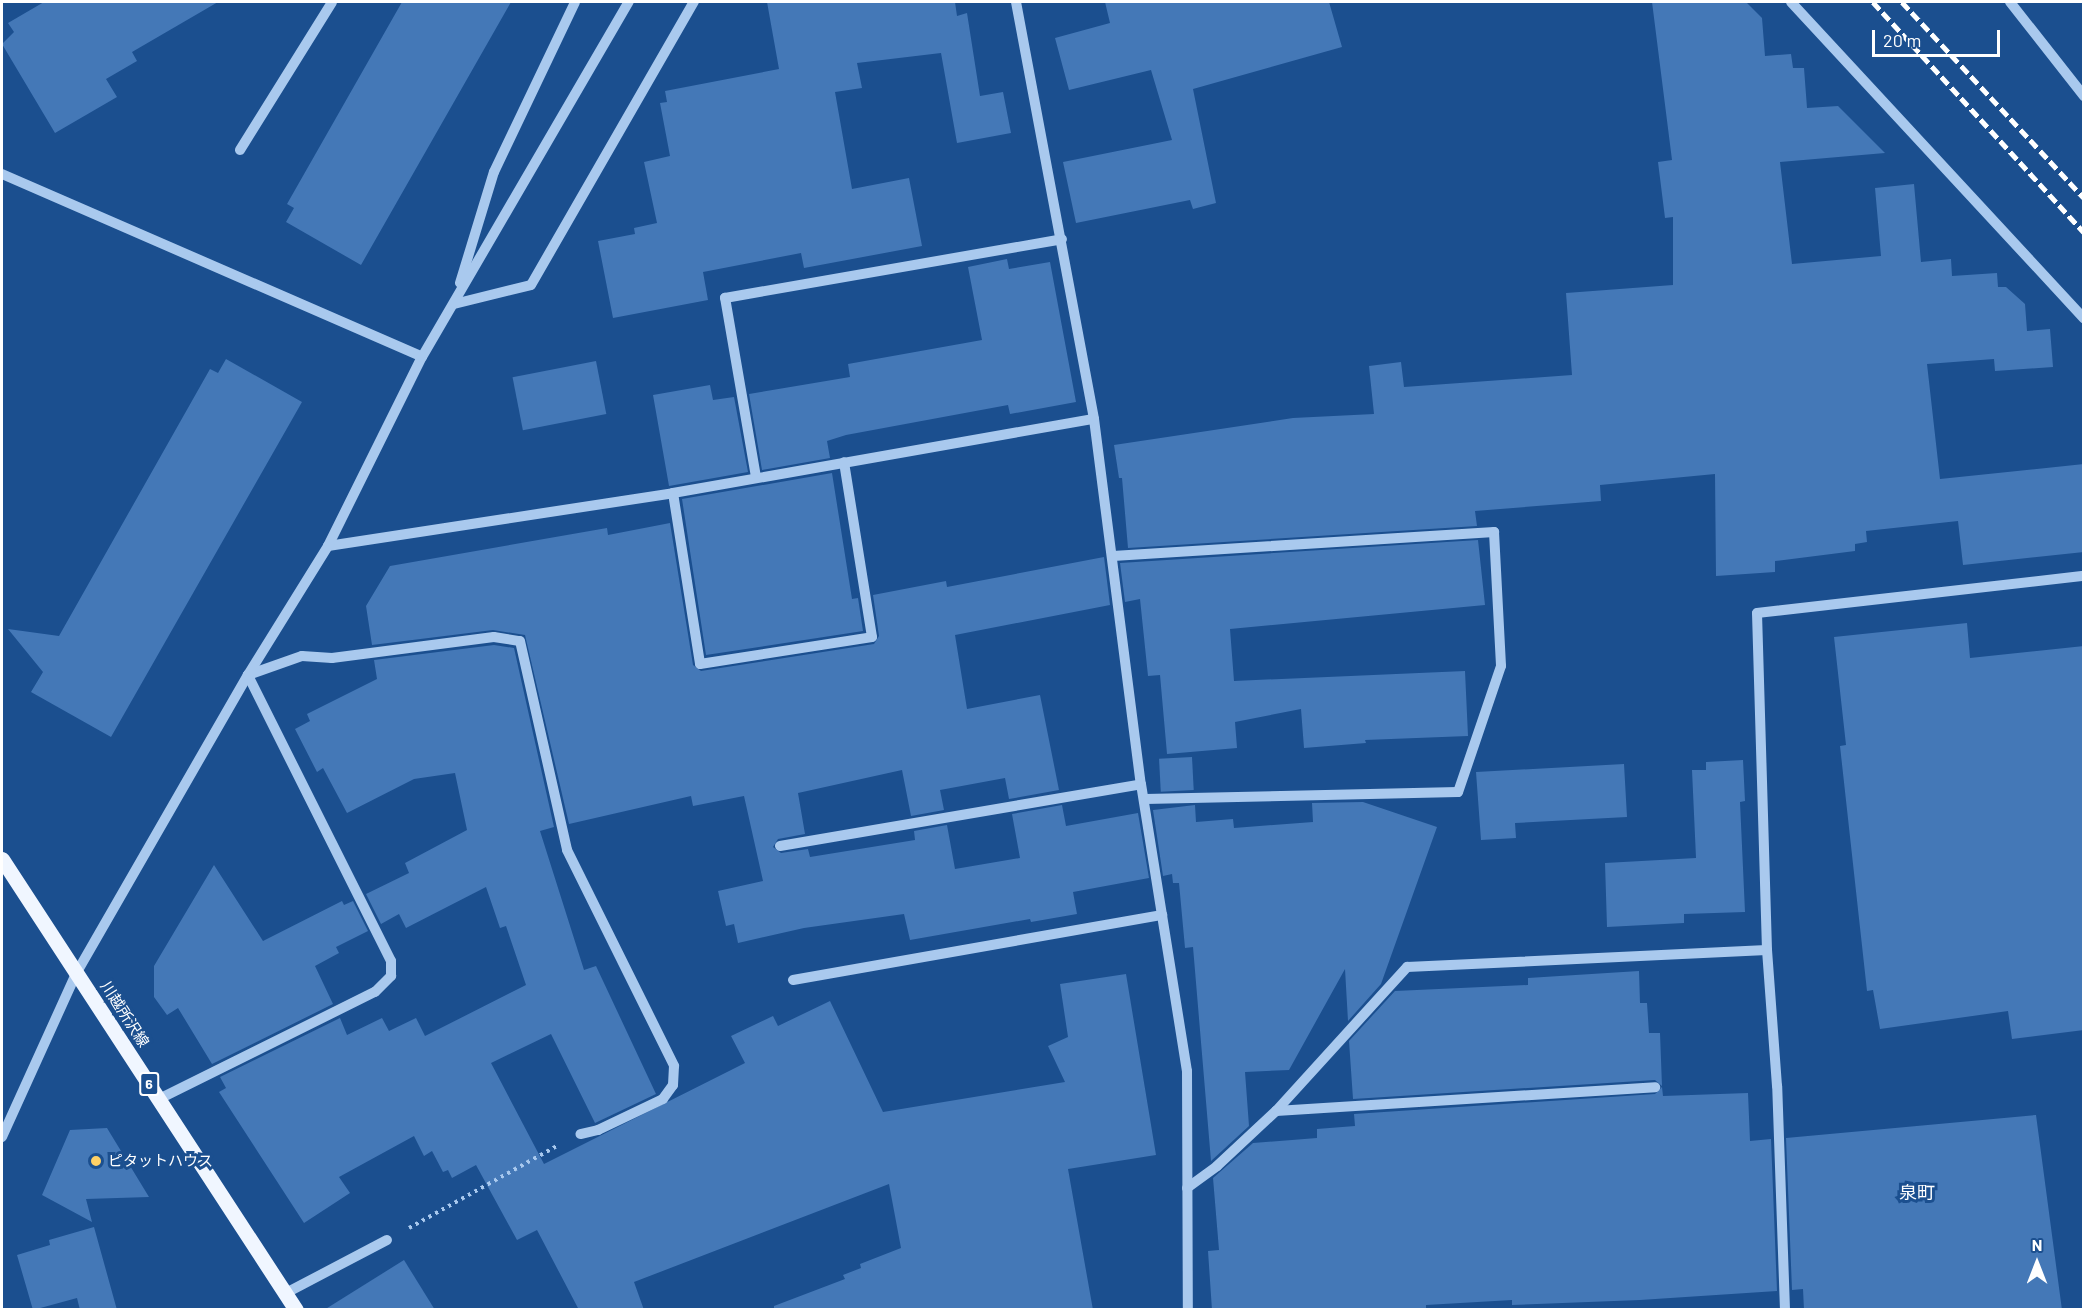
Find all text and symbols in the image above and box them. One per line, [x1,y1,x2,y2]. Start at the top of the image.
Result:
scale bar [1875,18,2002,56]
text: 20 m [1883,29,1921,51]
street label: 川越所沢線 [97,978,153,1050]
road number: 6 [138,1073,160,1095]
place label: ピタットハウス [108,1152,213,1170]
marker: ピタットハウス [89,1154,103,1168]
district label: 泉町 [1899,1181,1935,1203]
north arrow [2007,1233,2067,1293]
text: N [2032,1235,2042,1254]

